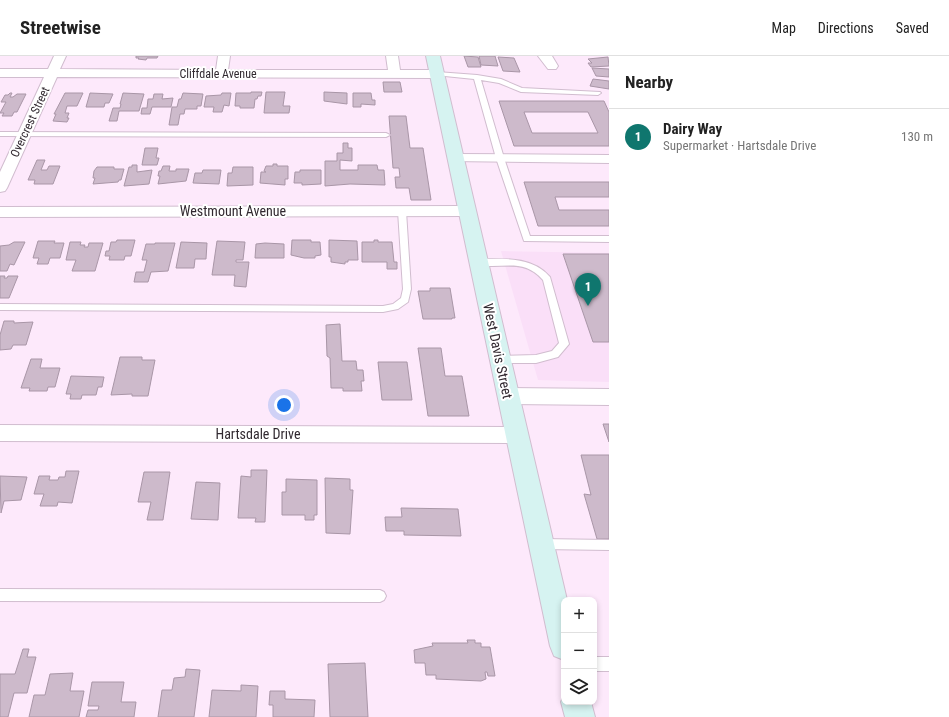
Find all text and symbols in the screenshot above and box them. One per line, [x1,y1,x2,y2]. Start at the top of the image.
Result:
text: Streetwise [20,16,101,39]
text: Map [772,20,796,36]
text: Directions [818,20,874,36]
text: Saved [896,20,929,36]
street label: Cliffdale Avenue [179,67,257,81]
text: Nearby [625,72,673,92]
street label: Overcrest Street [8,84,53,159]
text: Dairy Way [663,120,722,138]
text: 1 [635,129,641,144]
text: 130 m [901,129,933,144]
text: Supermarket · Hartsdale Drive [663,138,816,153]
street label: Westmount Avenue [180,203,287,219]
pin: 1 [575,273,601,306]
street label: West Davis Street [480,302,516,400]
your location [274,395,294,415]
street label: Hartsdale Drive [215,426,301,442]
map controls [561,597,597,705]
button: + [561,597,597,633]
button: − [561,633,597,669]
button: layers [561,669,597,705]

